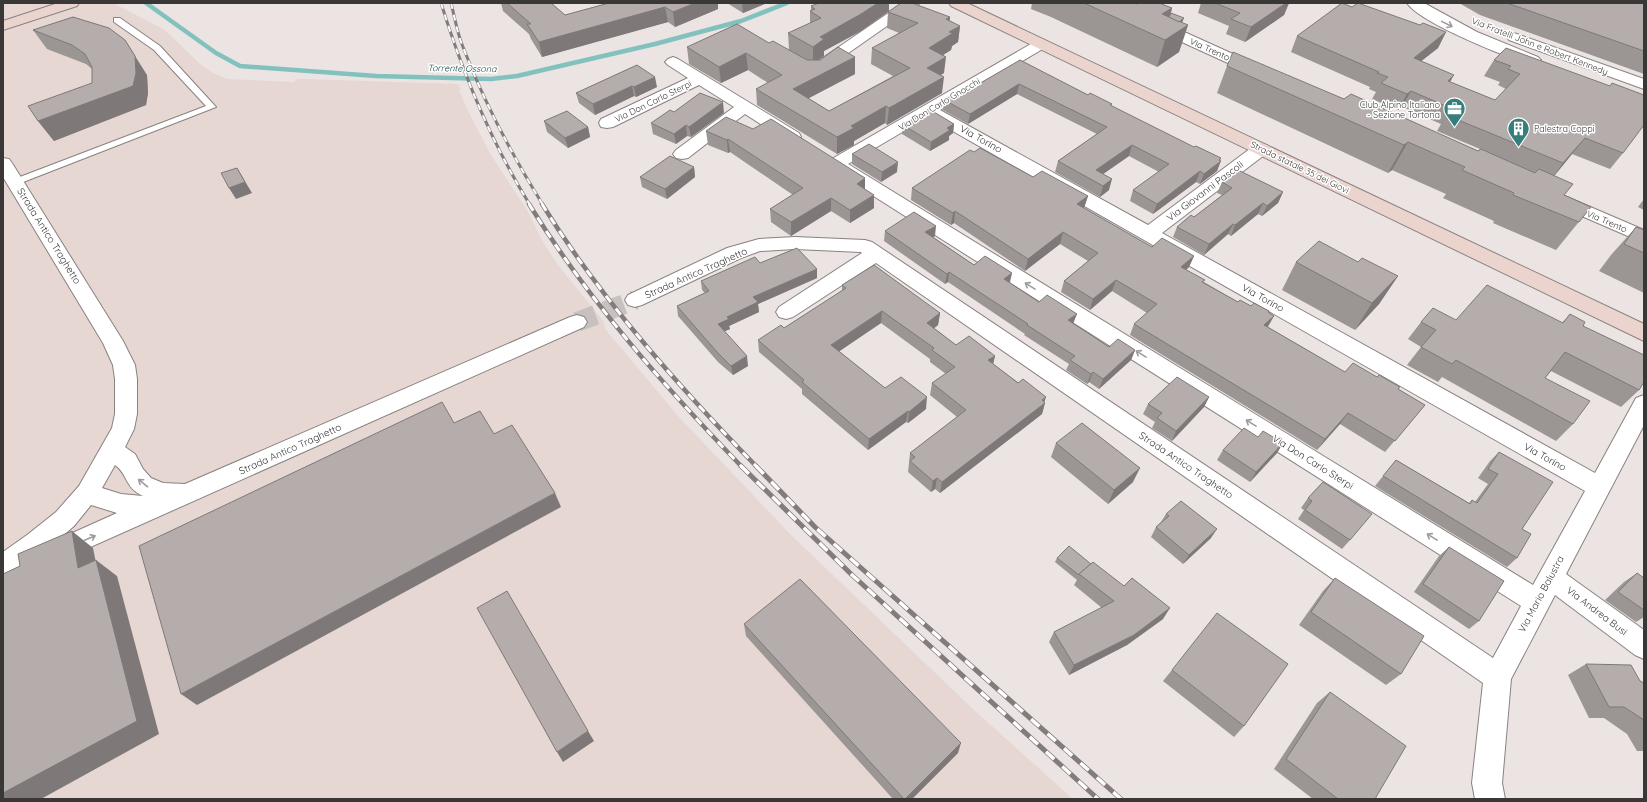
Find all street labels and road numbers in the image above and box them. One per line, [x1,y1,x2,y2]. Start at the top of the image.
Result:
street label: Via Fratelli John e Robert Kennedy [1470,15,1610,77]
street label: Via Trento [1188,35,1232,63]
street label: Via Don Carlo Gnocchi [896,75,982,133]
street label: Via Don Carlo Sterpi [613,78,693,124]
street label: Via Torino [958,122,1004,156]
street label: Strada statale 35 dei Giovi [1249,138,1351,196]
street label: Via Giovanni Pascoli [1164,158,1246,224]
street label: Strada Antico Traghetto [14,186,84,286]
street label: Via Trento [1585,208,1629,234]
street label: Strada Antico Traghetto [643,244,749,302]
street label: Via Torino [1240,281,1286,315]
street label: Strada Antico Traghetto [237,420,343,478]
street label: Strada Antico Traghetto [1136,429,1236,501]
street label: Via Don Carlo Sterpi [1270,432,1356,492]
street label: Via Torino [1522,440,1568,474]
street label: Via Mario Balustra [1515,553,1567,635]
street label: Via Andrea Busi [1564,584,1630,638]

